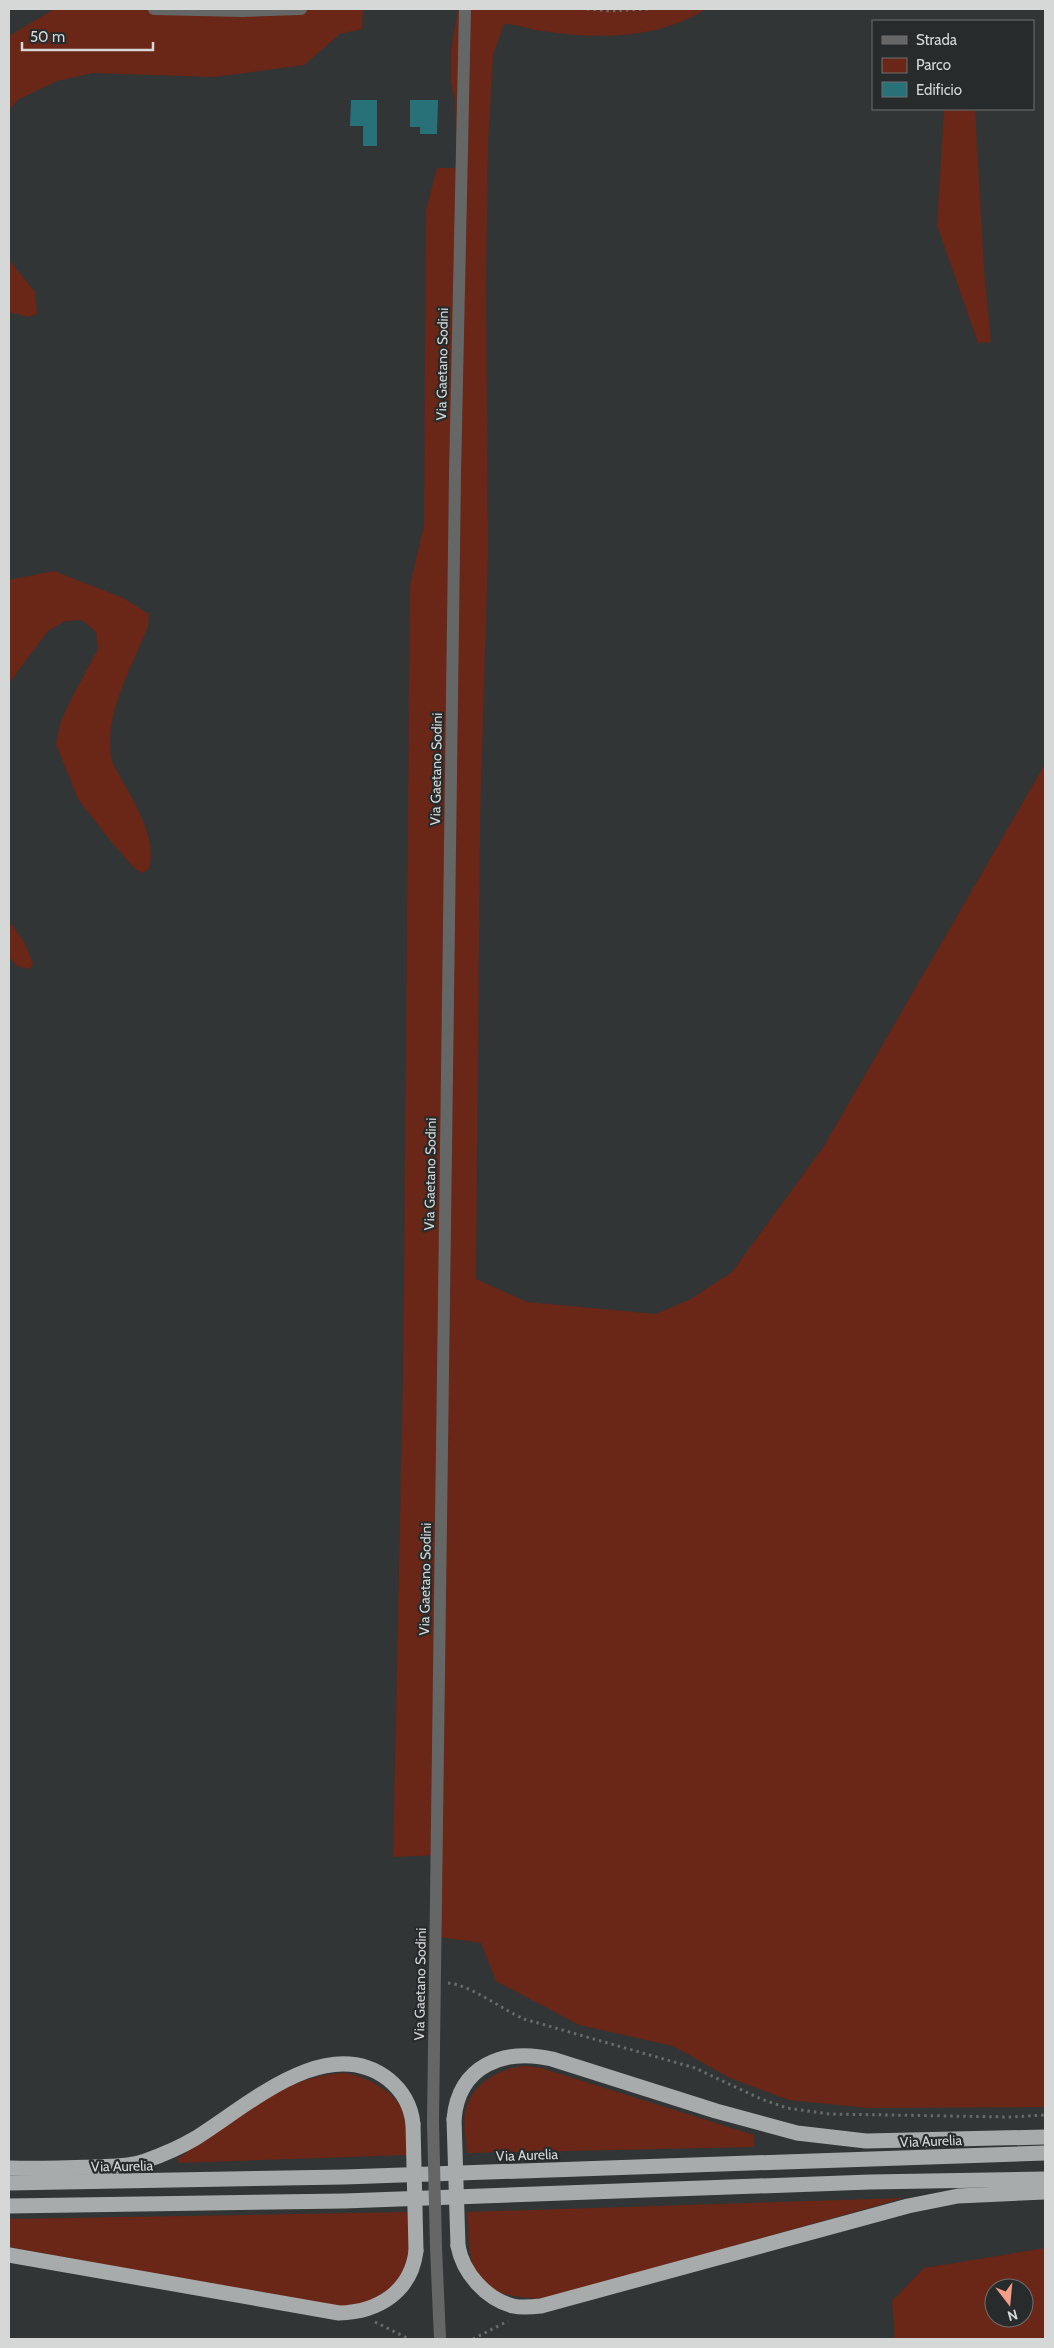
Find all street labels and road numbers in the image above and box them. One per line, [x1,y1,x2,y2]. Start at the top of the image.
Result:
street label: Via Gaetano Sodini [432,307,452,421]
street label: Via Gaetano Sodini [426,712,446,826]
street label: Via Gaetano Sodini [420,1117,440,1231]
street label: Via Gaetano Sodini [415,1522,435,1636]
street label: Via Gaetano Sodini [410,1927,430,2041]
street label: Via Aurelia [900,2131,963,2151]
street label: Via Aurelia [496,2145,559,2165]
street label: Via Aurelia [91,2156,154,2176]

